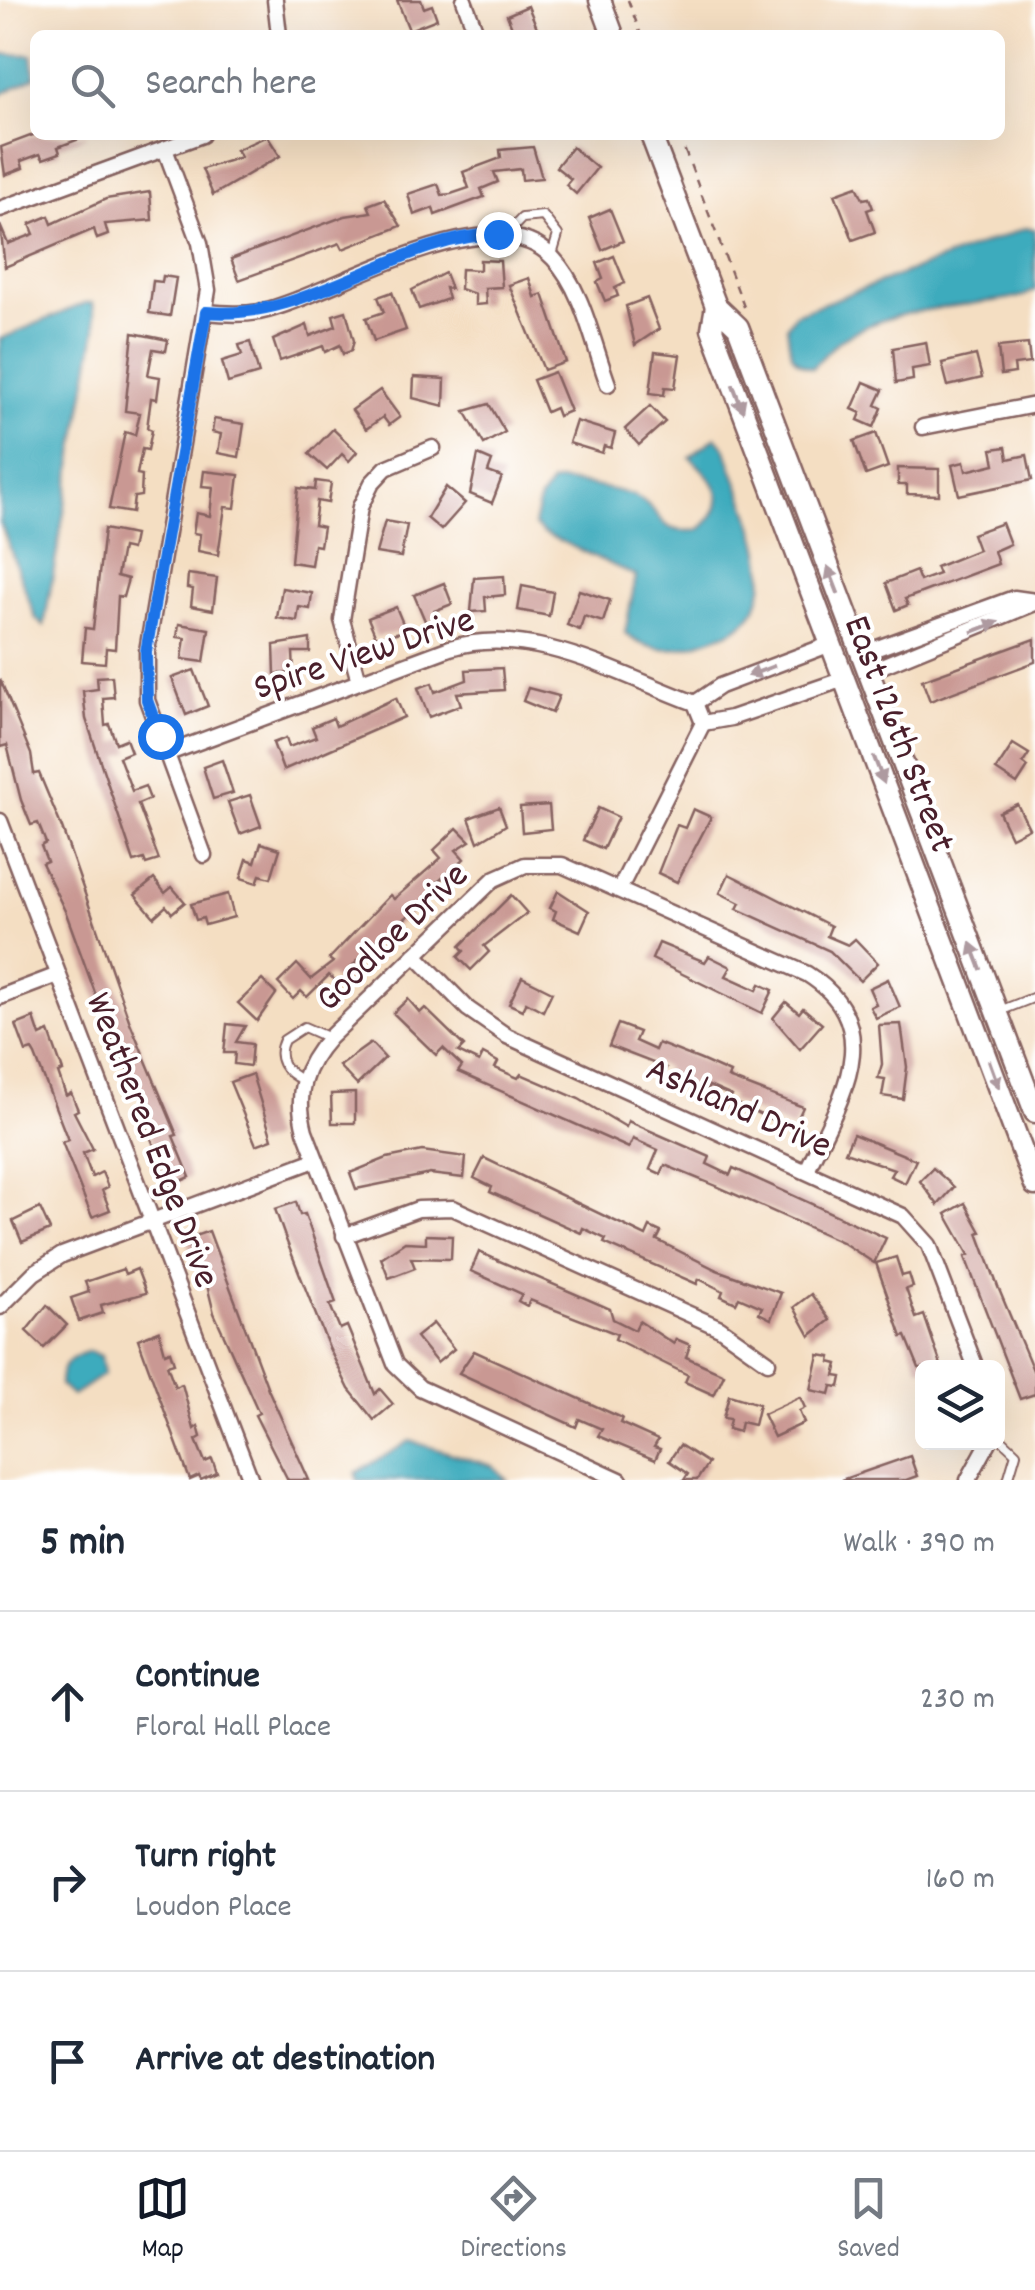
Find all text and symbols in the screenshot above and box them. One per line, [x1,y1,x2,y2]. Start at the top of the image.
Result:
search box [30,30,1005,140]
icon: search [65,58,120,113]
text: Search here [145,58,317,113]
route end [476,212,522,258]
one-way arrow [730,383,746,413]
one-way arrow [825,565,840,595]
street label: Spire View Drive [247,595,482,718]
street label: East 126th Street [826,608,967,861]
one-way arrow [970,619,1000,634]
one-way arrow [746,663,776,679]
route start [138,714,184,760]
one-way arrow [872,756,887,786]
street label: Goodloe Drive [304,851,483,1027]
one-way arrow [967,940,983,970]
street label: Weathered Edge Drive [68,985,231,1297]
street label: Ashland Drive [636,1045,840,1175]
one-way arrow [987,1060,1002,1090]
map controls [915,1360,1005,1450]
button: layers [915,1360,1005,1450]
text: 5 min [40,1515,125,1575]
text: Walk · 390 m [843,1522,995,1568]
text: Continue [135,1651,260,1706]
icon: ahead [40,1674,95,1729]
text: 230 m [920,1678,995,1724]
text: Floral Hall Place [135,1706,331,1752]
text: Turn right [135,1831,276,1886]
icon: right [40,1854,95,1909]
text: 160 m [926,1858,995,1904]
text: Loudon Place [135,1886,292,1932]
icon: arrive [40,2034,95,2089]
text: Arrive at destination [135,2034,435,2089]
tab: Map [135,2171,190,2271]
tab: Directions [461,2171,567,2271]
tab: Saved [837,2171,900,2271]

